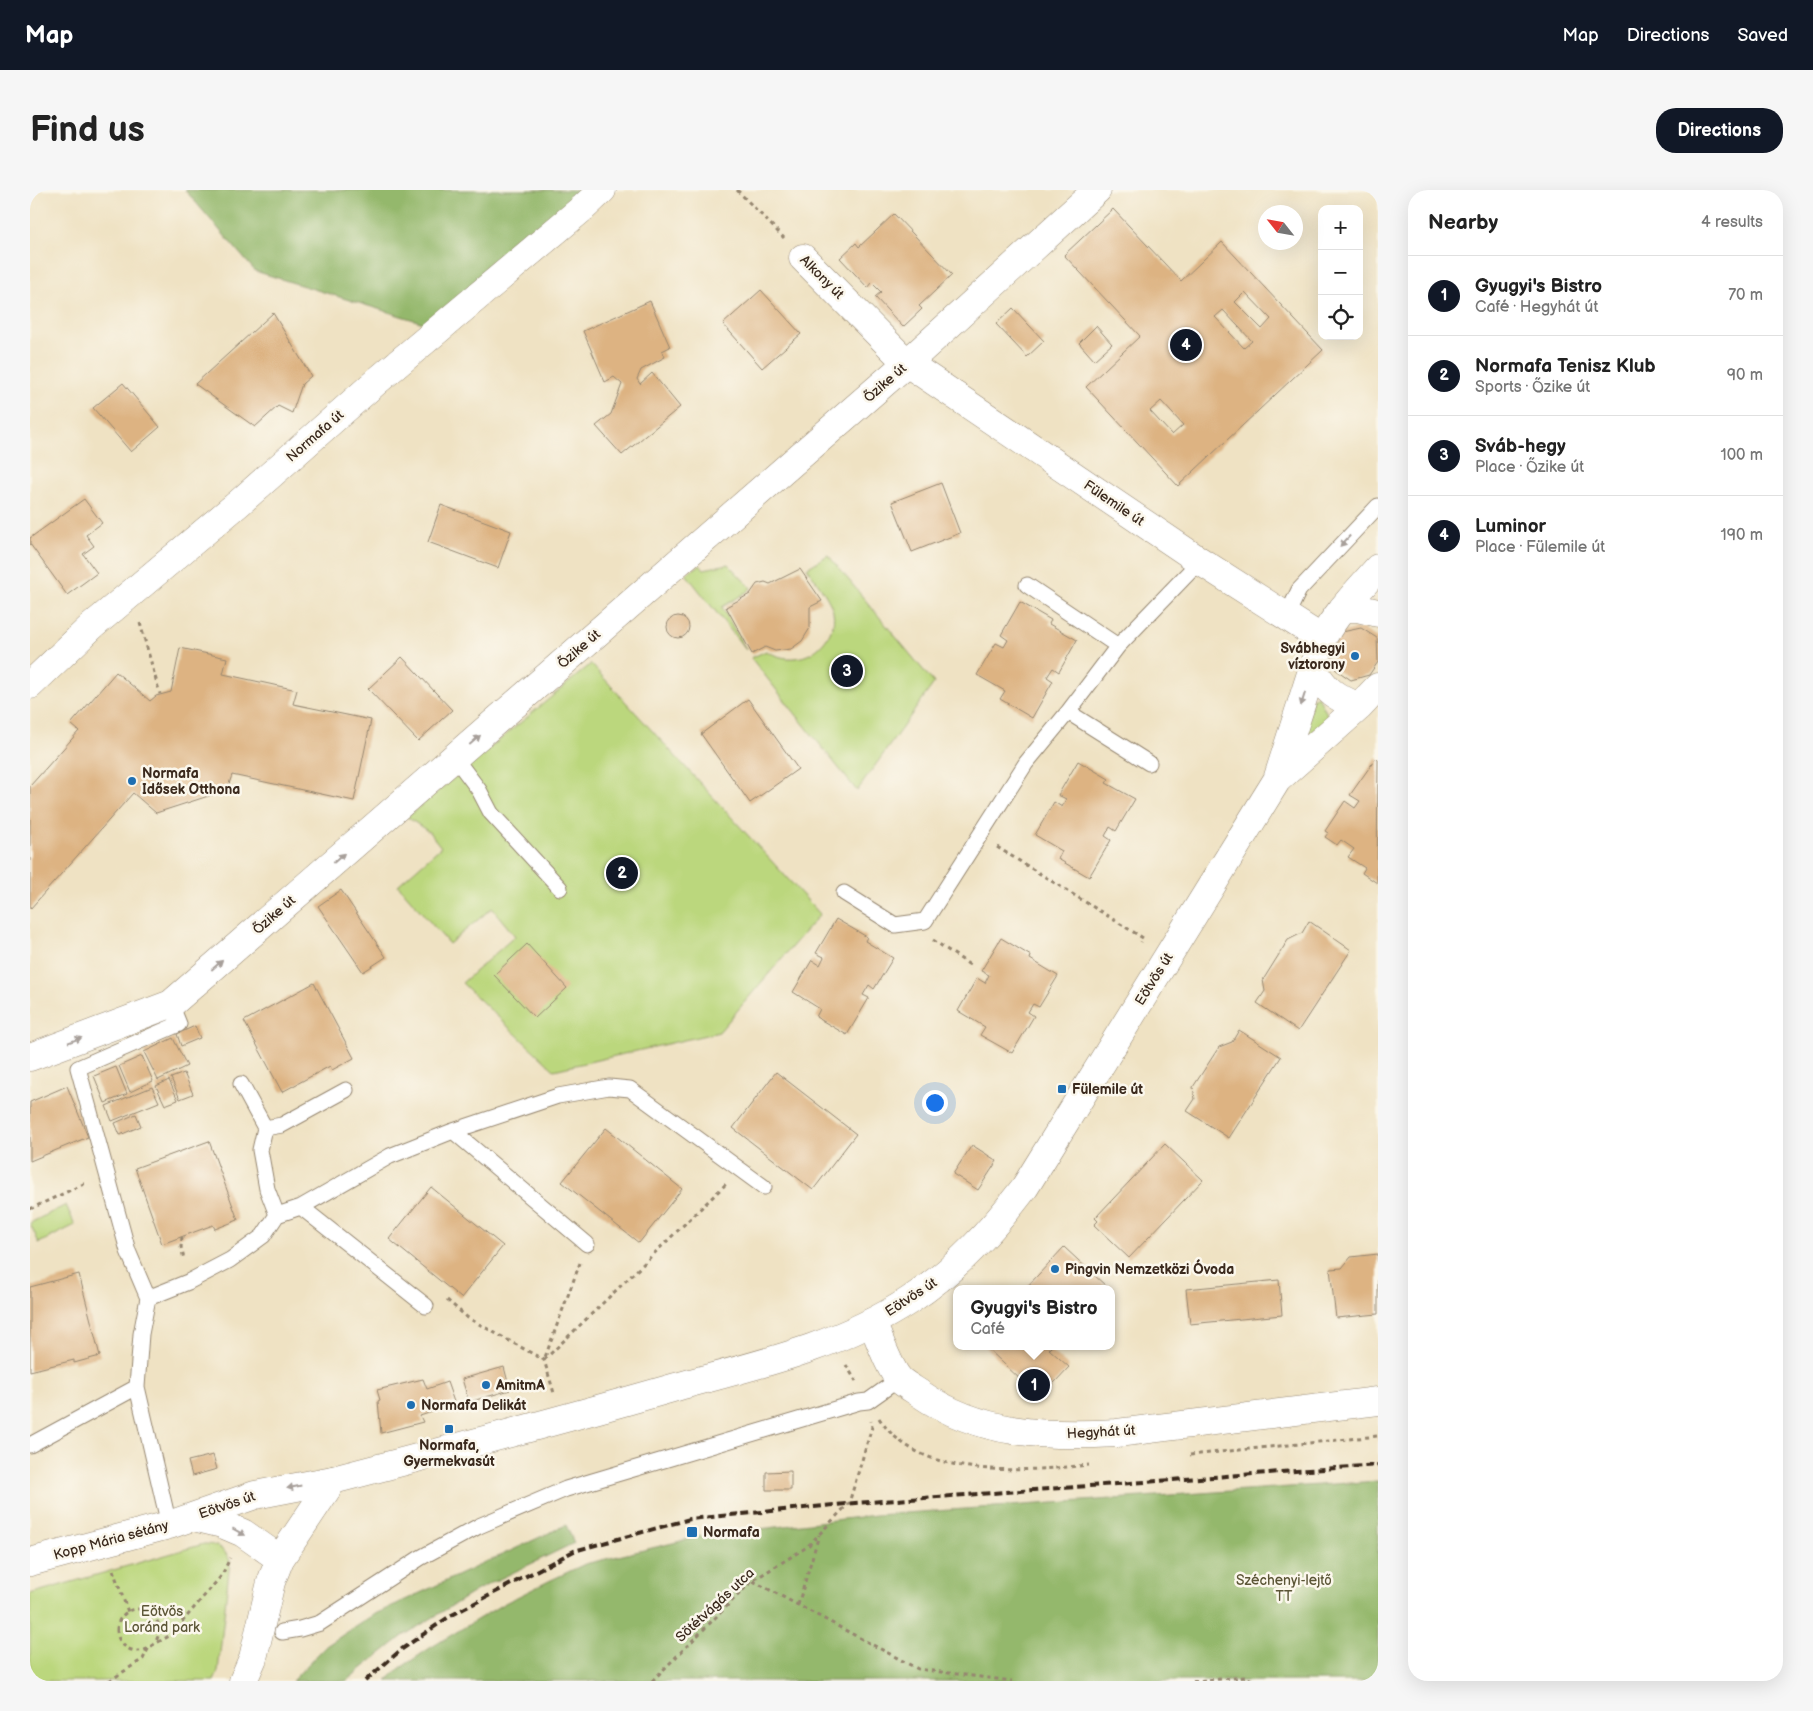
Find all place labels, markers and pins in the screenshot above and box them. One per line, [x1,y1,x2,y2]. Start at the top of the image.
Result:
pin: 4 [1170,326,1202,364]
place label: Svábhegyi víztorony [1280,640,1346,673]
marker: Svábhegyi víztorony [1349,650,1361,662]
pin: 3 [831,652,863,690]
place label: Normafa Idősek Otthona [142,765,240,798]
marker: Normafa Idősek Otthona [126,775,138,787]
pin: 2 [606,854,638,892]
place label: Fülemile út [1072,1081,1143,1098]
marker: Fülemile út [1056,1083,1068,1095]
place label: Pingvin Nemzetközi Óvoda [1065,1259,1234,1278]
marker: Pingvin Nemzetközi Óvoda [1049,1263,1061,1275]
pin: 1 [1018,1366,1050,1404]
place label: AmitmA [495,1377,545,1394]
marker: AmitmA [480,1379,492,1391]
place label: Normafa Delikát [421,1397,527,1414]
marker: Normafa Delikát [405,1399,417,1411]
marker: Normafa, Gyermekvasút [443,1423,455,1435]
place label: Normafa, Gyermekvasút [403,1437,495,1470]
place label: Normafa [703,1524,760,1541]
marker: Normafa [685,1525,699,1539]

